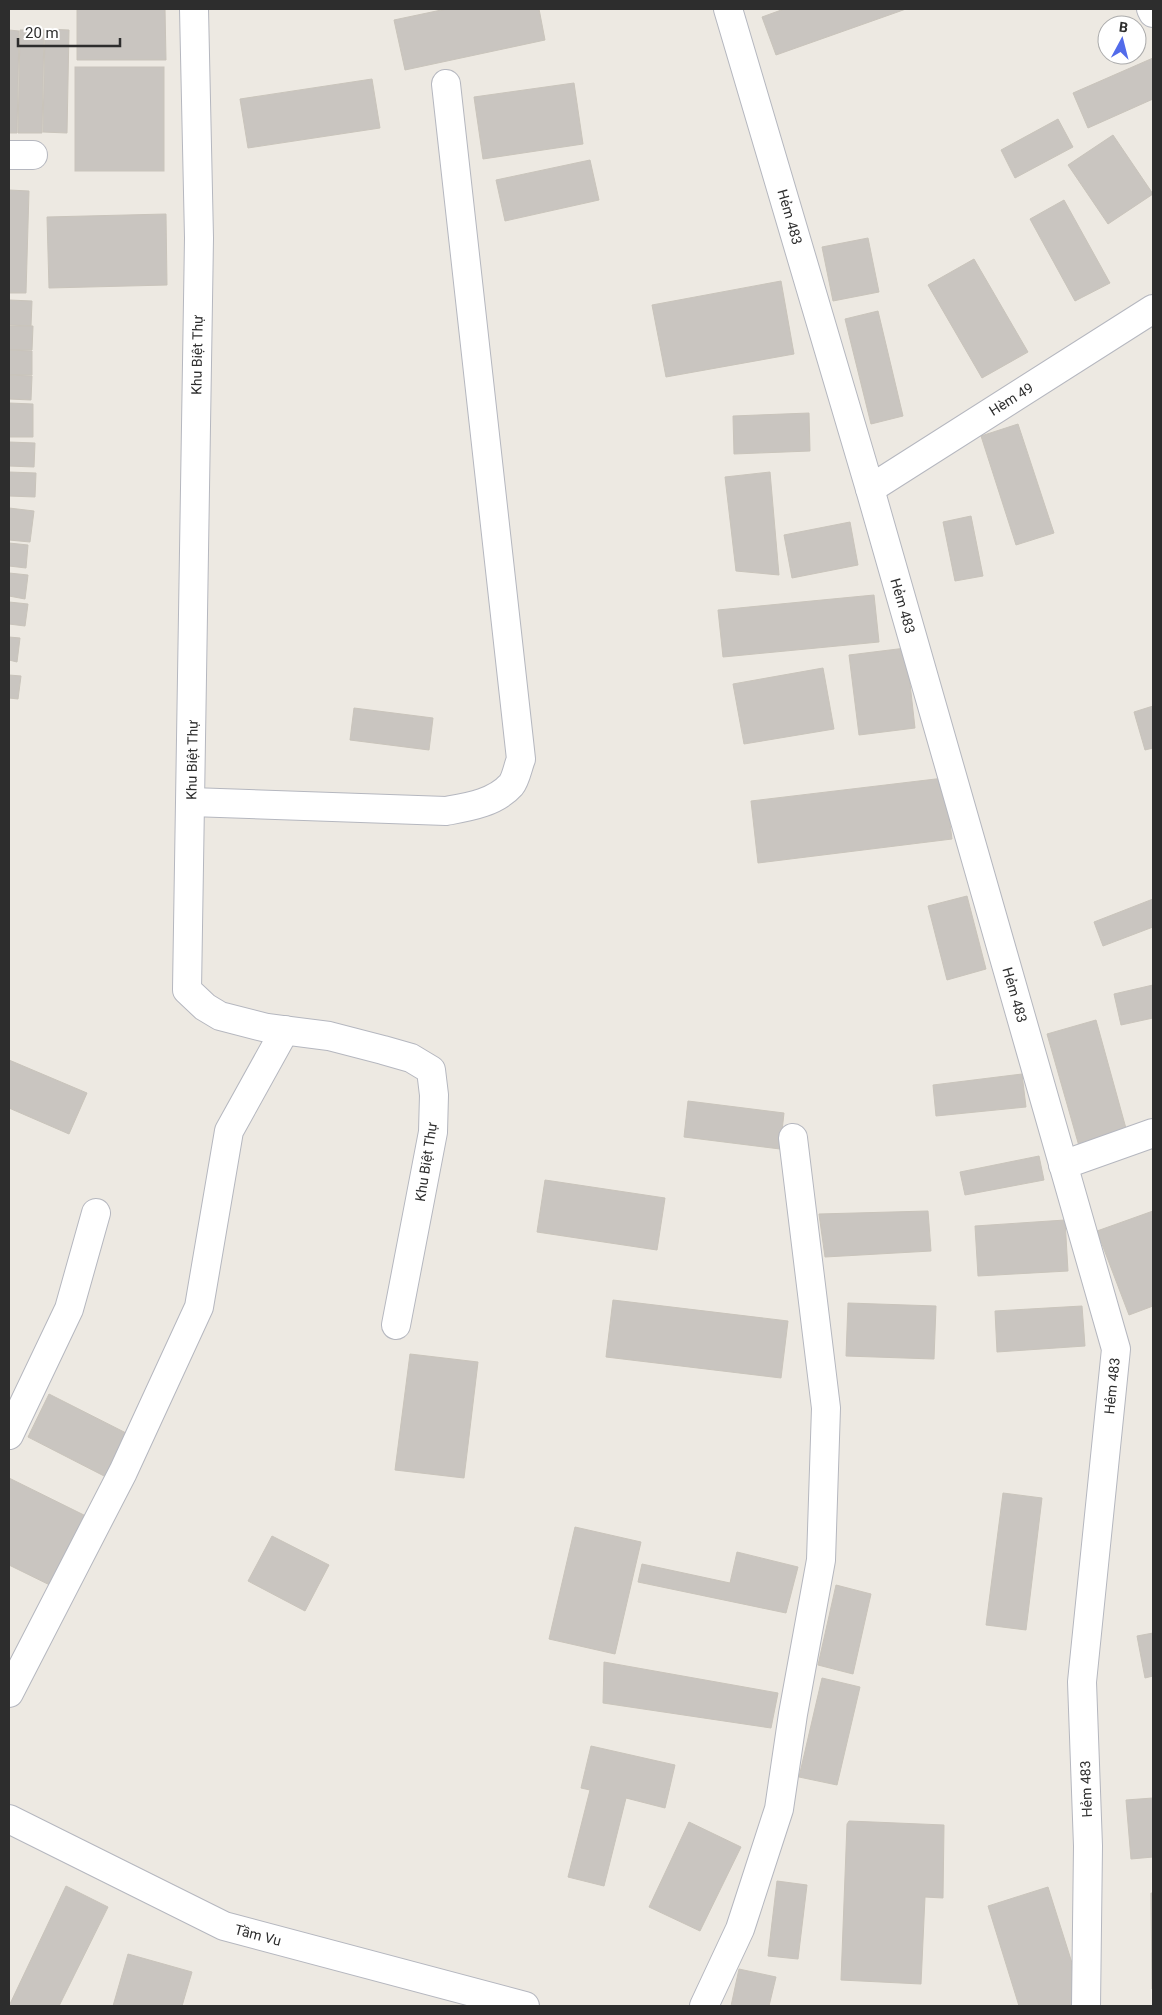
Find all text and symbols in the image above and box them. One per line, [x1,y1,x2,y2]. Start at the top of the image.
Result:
scale bar [18,15,120,47]
north arrow [1097,15,1147,65]
text: B [1118,19,1129,36]
text: 20 m [25,24,59,42]
street label: Hẻm 483 [774,188,806,246]
street label: Khu Biệt Thự [188,315,206,395]
street label: Hèm 49 [986,379,1036,419]
street label: Hẻm 483 [887,577,919,635]
street label: Khu Biệt Thự [183,720,201,800]
street label: Hẻm 483 [999,966,1031,1024]
street label: Khu Biệt Thự [412,1121,440,1203]
street label: Hẻm 483 [1101,1357,1123,1415]
street label: Hẻm 483 [1077,1760,1095,1818]
street label: Tầm Vu [233,1921,283,1949]

